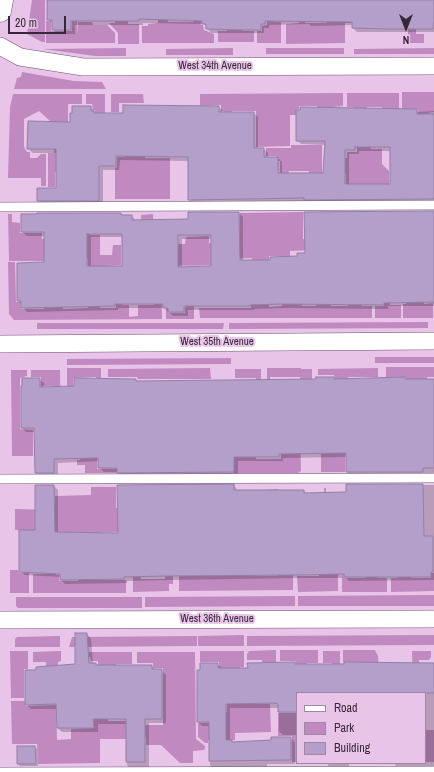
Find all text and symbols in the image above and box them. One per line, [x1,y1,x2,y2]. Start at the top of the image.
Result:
scale bar [10,8,68,34]
north arrow [386,8,426,48]
text: 20 m [15,15,37,31]
text: N [403,33,409,47]
street label: West 34th Avenue [178,59,252,73]
street label: West 35th Avenue [180,335,254,349]
street label: West 36th Avenue [180,612,254,626]
legend [296,692,426,764]
text: Road [334,700,358,716]
text: Park [334,720,354,736]
text: Building [334,740,370,756]

